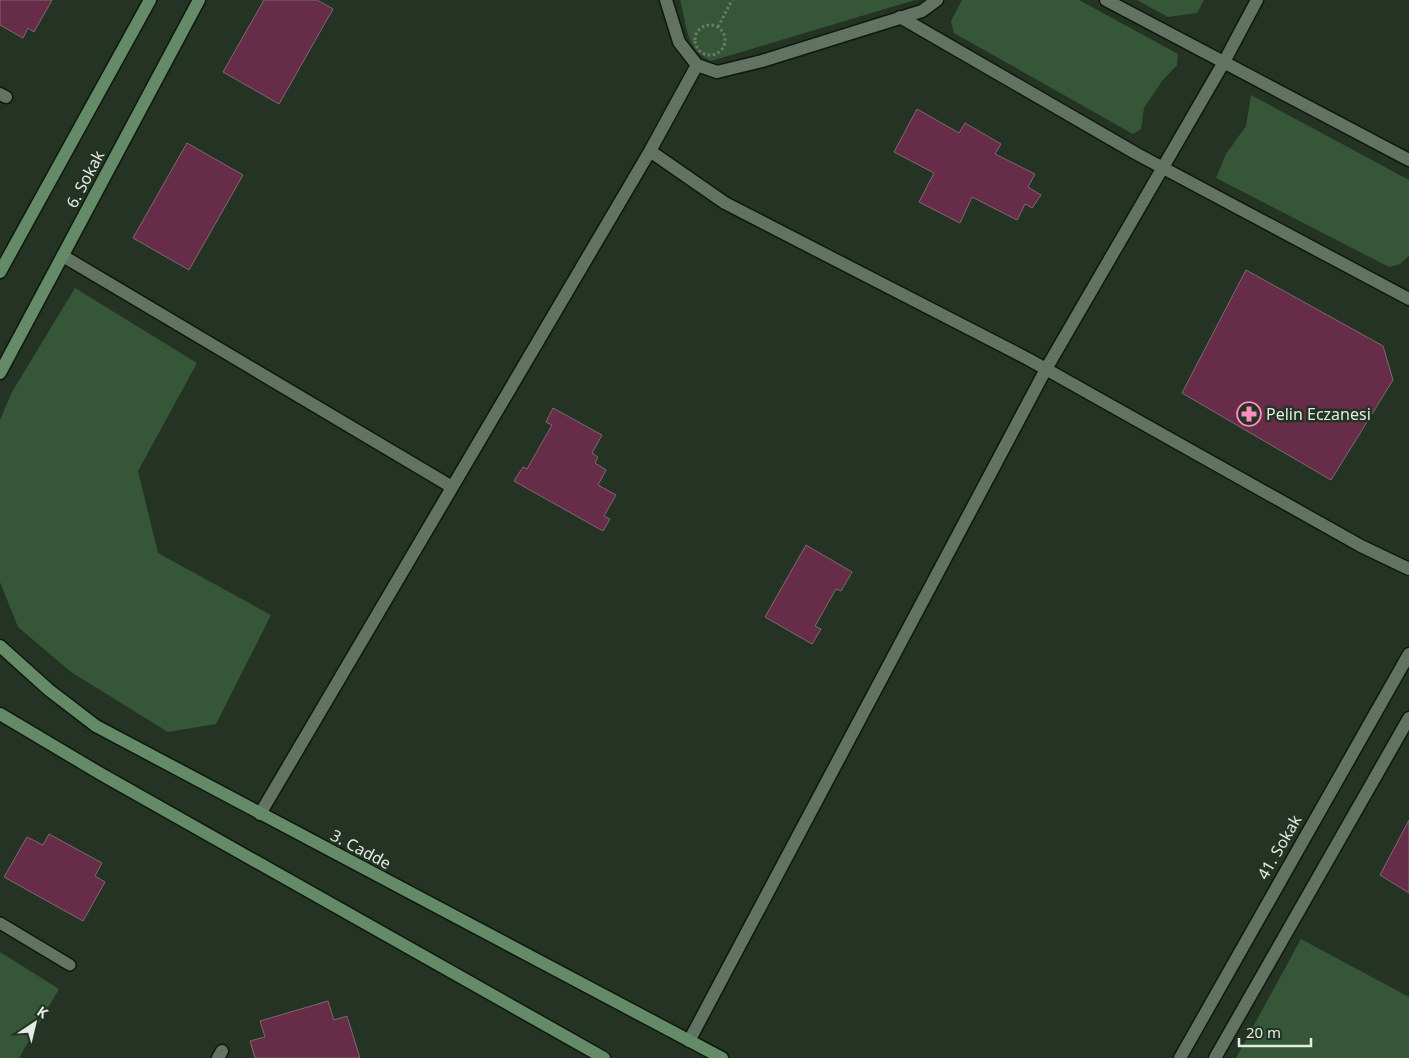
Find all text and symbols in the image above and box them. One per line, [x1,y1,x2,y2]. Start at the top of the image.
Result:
street label: 6. Sokak [61,146,110,212]
pharmacy icon: Pelin Eczanesi [1236,401,1262,427]
place label: Pelin Eczanesi [1266,403,1371,425]
street label: 41. Sokak [1252,810,1307,883]
street label: 3. Cadde [327,824,395,874]
north arrow [10,998,60,1048]
text: K [33,1001,53,1023]
scale bar [1239,1016,1312,1048]
text: 20 m [1246,1022,1281,1042]

